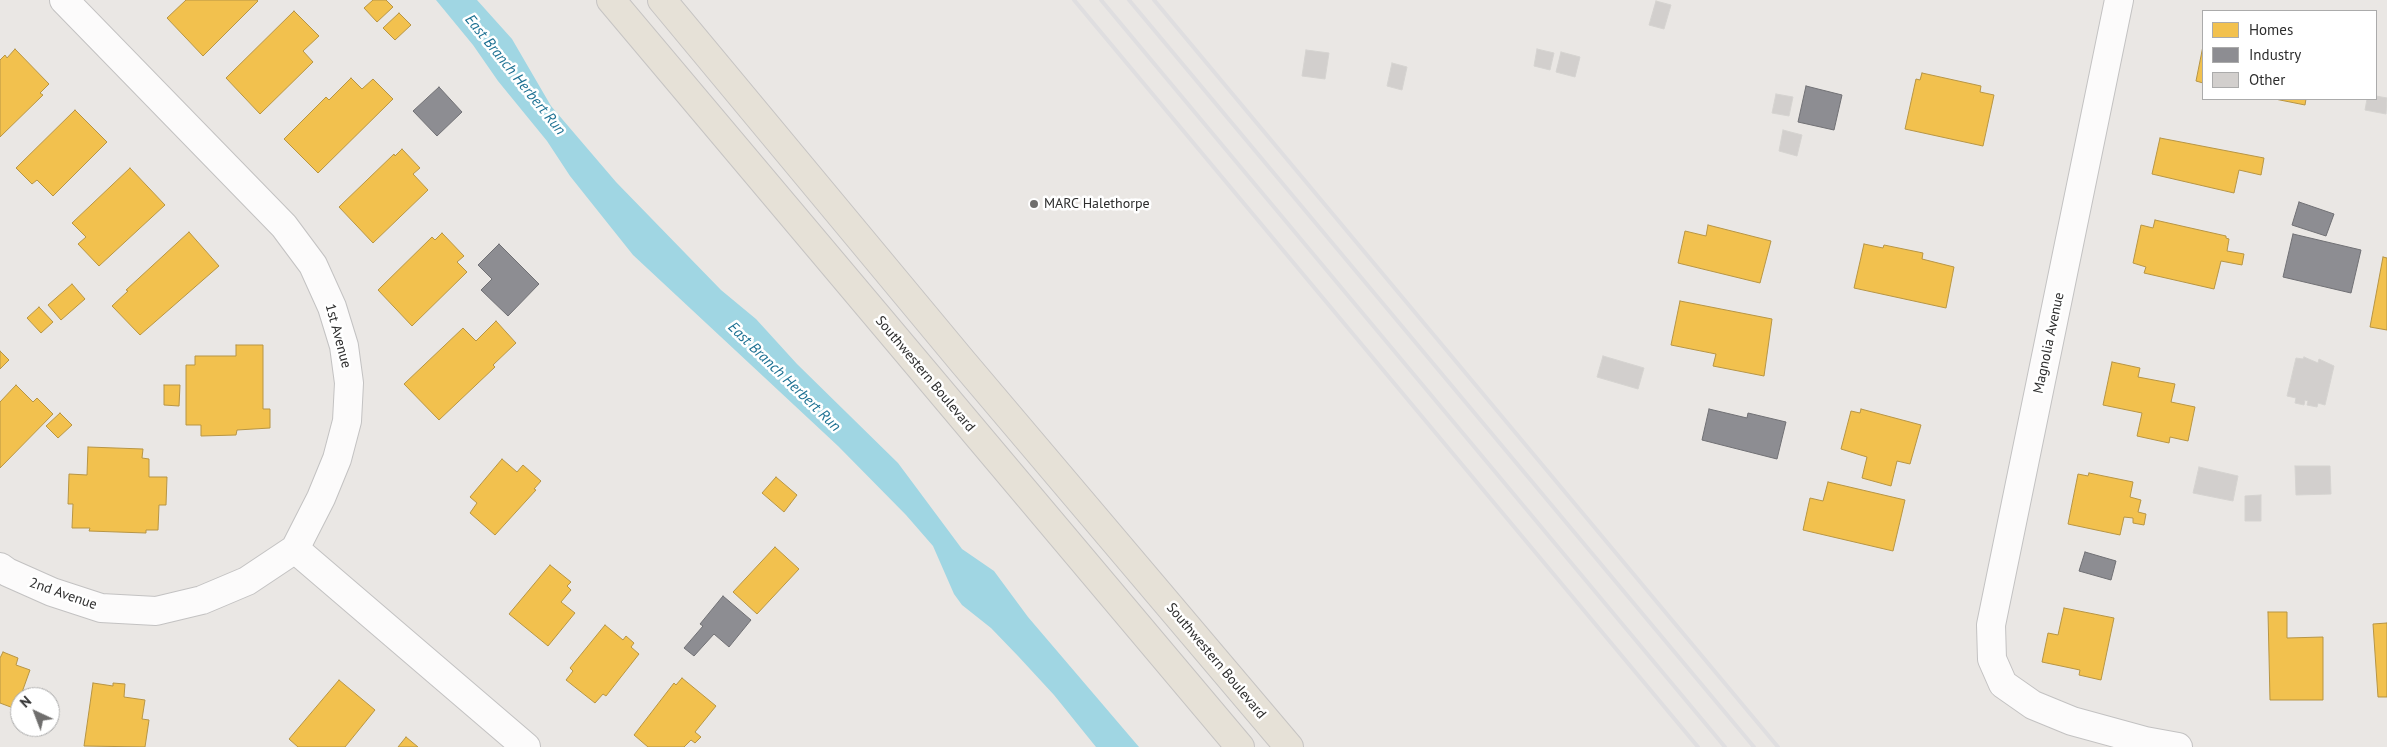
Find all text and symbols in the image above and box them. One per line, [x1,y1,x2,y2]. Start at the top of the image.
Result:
legend [2202,10,2377,100]
water label: East Branch Herbert Run [461,11,569,139]
text: Homes [2249,20,2293,39]
text: Industry [2249,45,2301,64]
text: Other [2249,70,2285,89]
place label: MARC Halethorpe [1044,196,1150,212]
marker: MARC Halethorpe [1028,198,1040,210]
street label: Magnolia Avenue [2030,291,2068,395]
street label: 1st Avenue [321,302,355,370]
street label: Southwestern Boulevard [872,313,978,435]
water label: East Branch Herbert Run [724,319,844,435]
street label: 2nd Avenue [27,575,99,613]
street label: Southwestern Boulevard [1163,600,1269,722]
north arrow [10,687,60,737]
text: N [16,692,35,711]

